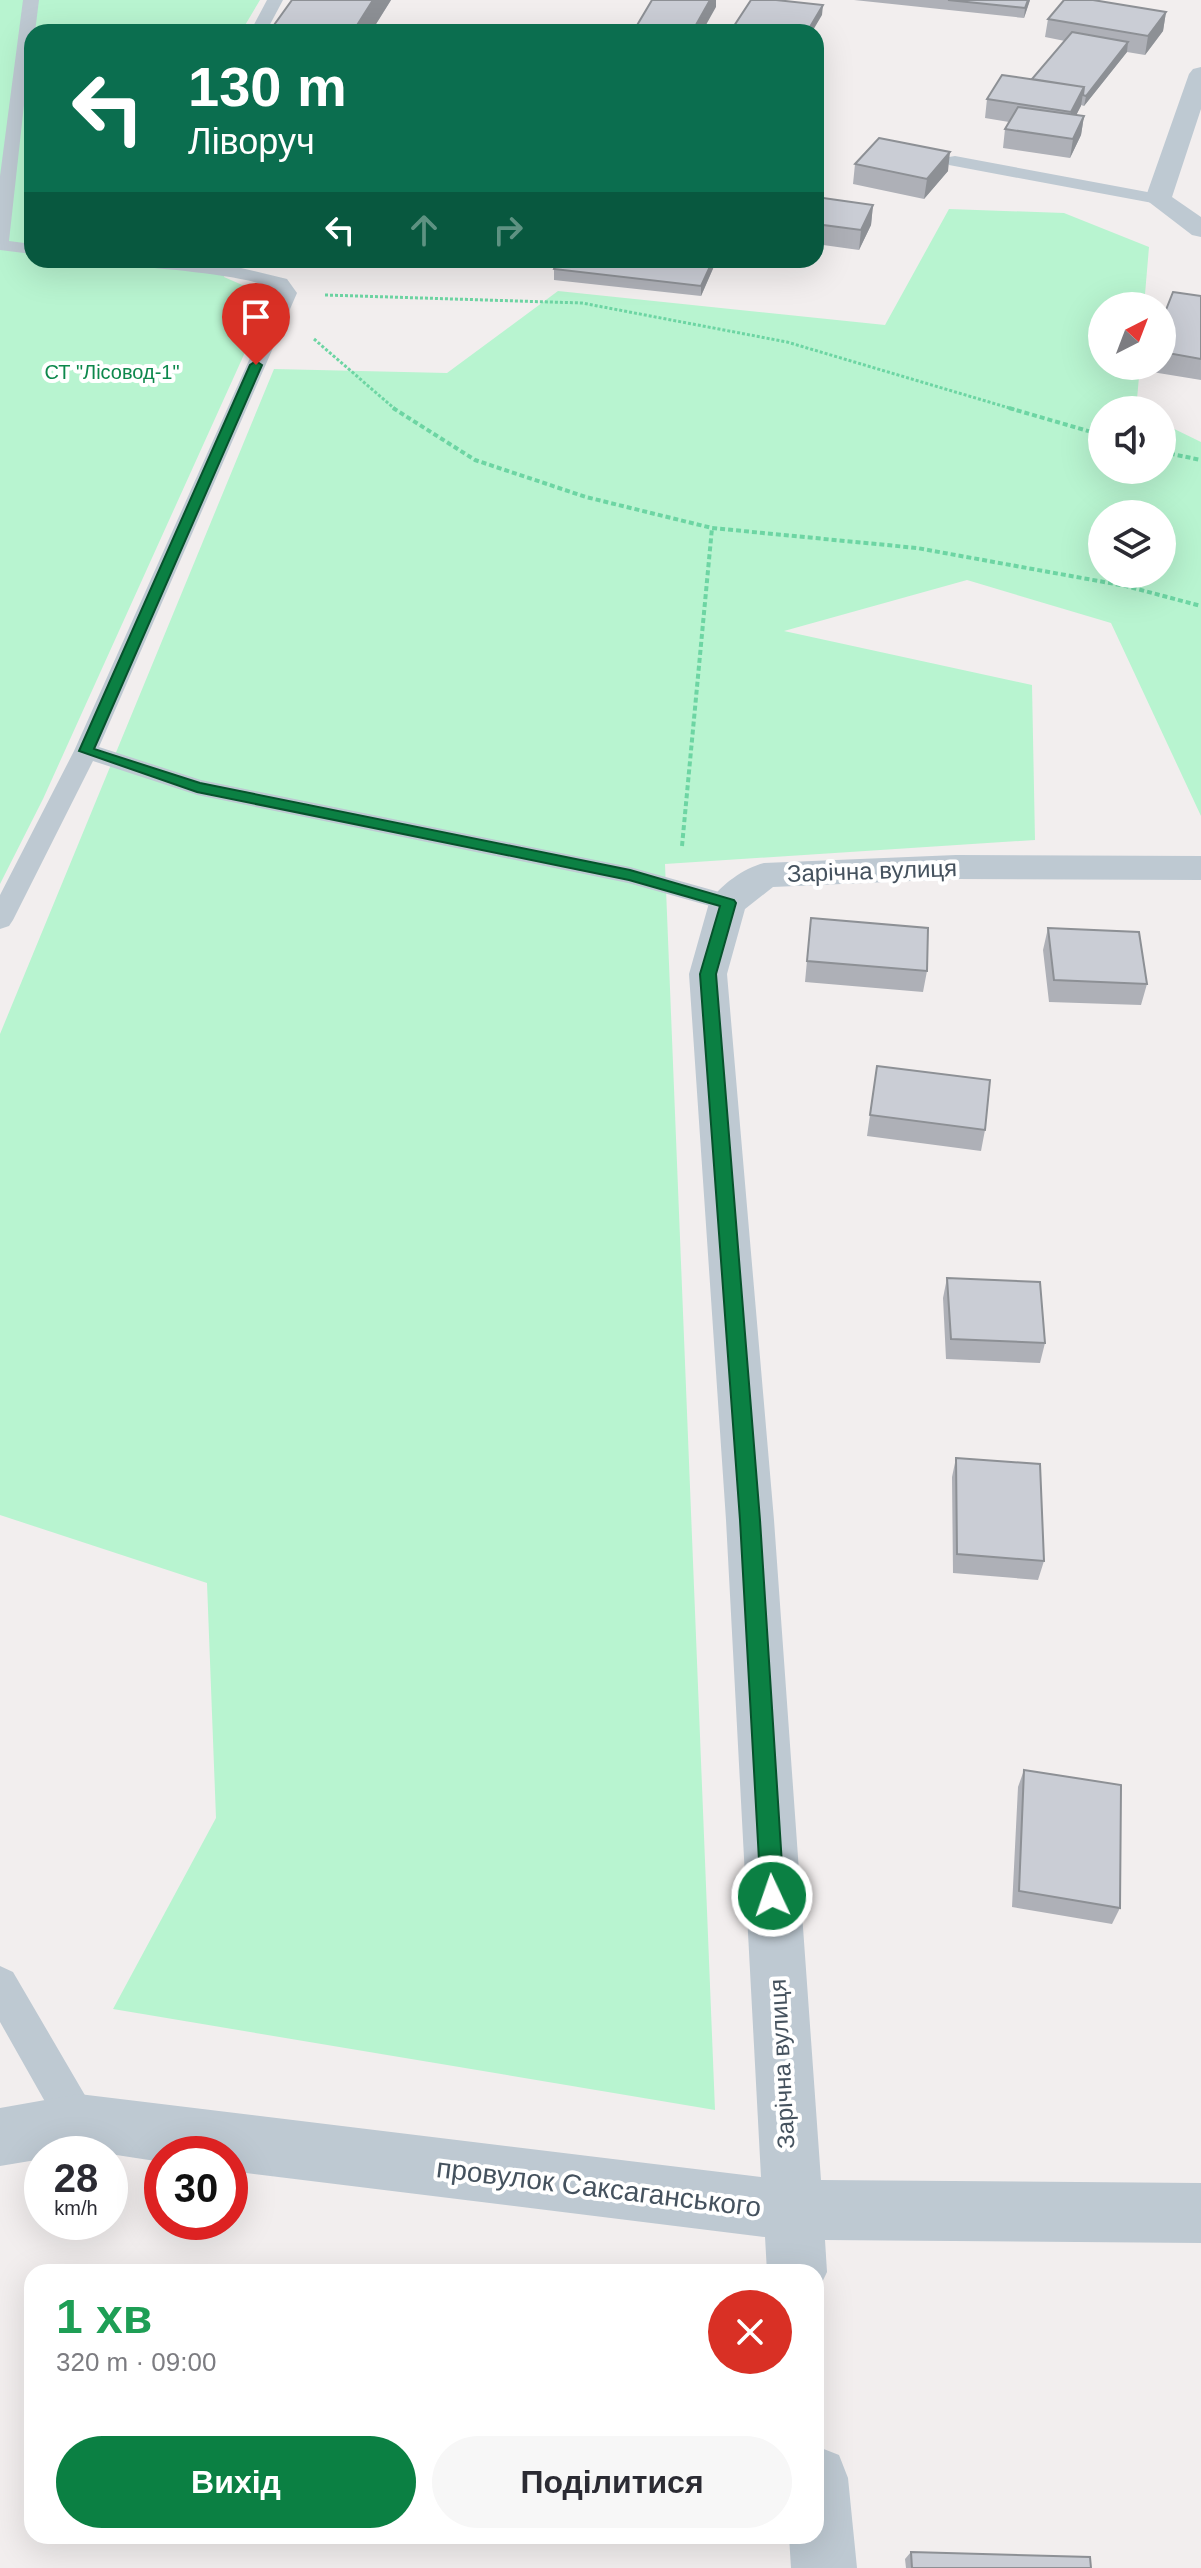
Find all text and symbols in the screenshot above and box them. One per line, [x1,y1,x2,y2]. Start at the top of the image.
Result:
text: 130 m [188,55,347,118]
icon: left [56,56,160,160]
text: Ліворуч [188,121,315,162]
icon: left [318,208,362,252]
icon: ahead [402,208,446,252]
icon: right [486,208,530,252]
pin [222,283,290,365]
north arrow [1088,292,1176,380]
map controls [1088,292,1176,588]
icon: arrive [234,295,278,339]
park label: СТ "Лісовод-1" [44,361,180,383]
button: sound [1088,396,1176,484]
button: layers [1088,500,1176,588]
street label: Зарічна вулиця [786,854,957,887]
position arrow [730,1854,814,1938]
street label: Зарічна вулиця [764,1978,799,2150]
speed limit sign: 30 [144,2136,248,2240]
street label: провулок Саксаганського [435,2152,763,2223]
text: 28 [54,2156,98,2200]
text: km/h [54,2197,98,2219]
text: 1 хв [56,2290,152,2343]
button: close [708,2290,792,2374]
text: 320 m · 09:00 [56,2347,216,2377]
button: Вихід [56,2436,416,2528]
button: Поділитися [432,2436,792,2528]

